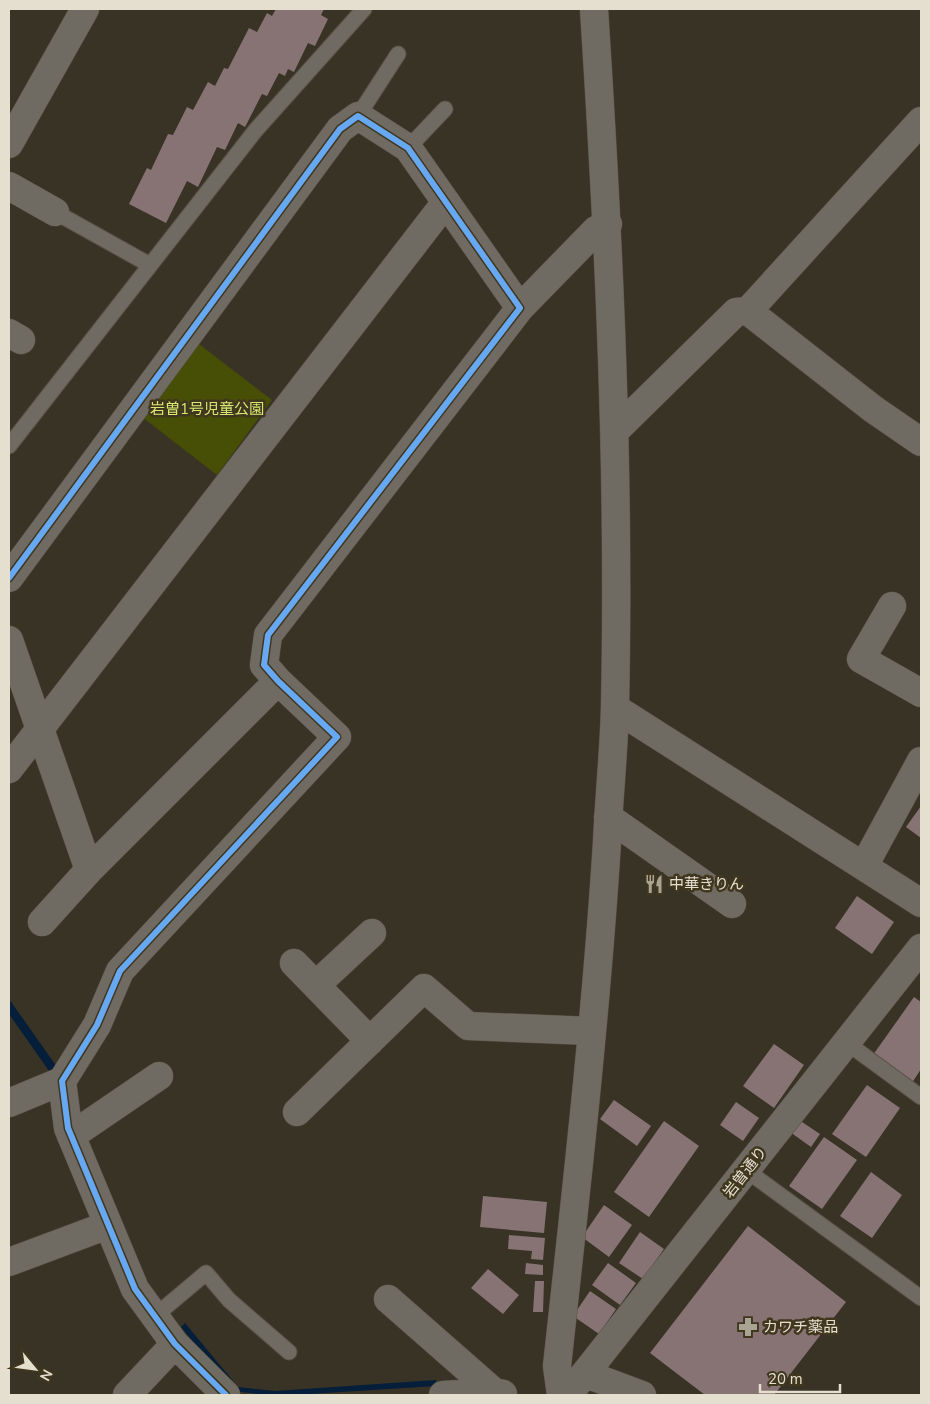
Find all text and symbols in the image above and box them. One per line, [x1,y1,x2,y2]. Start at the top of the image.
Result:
park label: 岩曽1号児童公園 [150,399,264,419]
restaurant icon: 中華きりん [643,873,665,895]
place label: 中華きりん [669,874,744,894]
street label: 岩曽通り [719,1142,771,1202]
pharmacy icon: カワチ薬品 [737,1316,759,1338]
place label: カワチ薬品 [763,1317,838,1337]
north arrow [10,1344,60,1394]
scale bar [760,1362,840,1394]
text: N [35,1366,57,1384]
text: 20 m [768,1369,803,1389]

